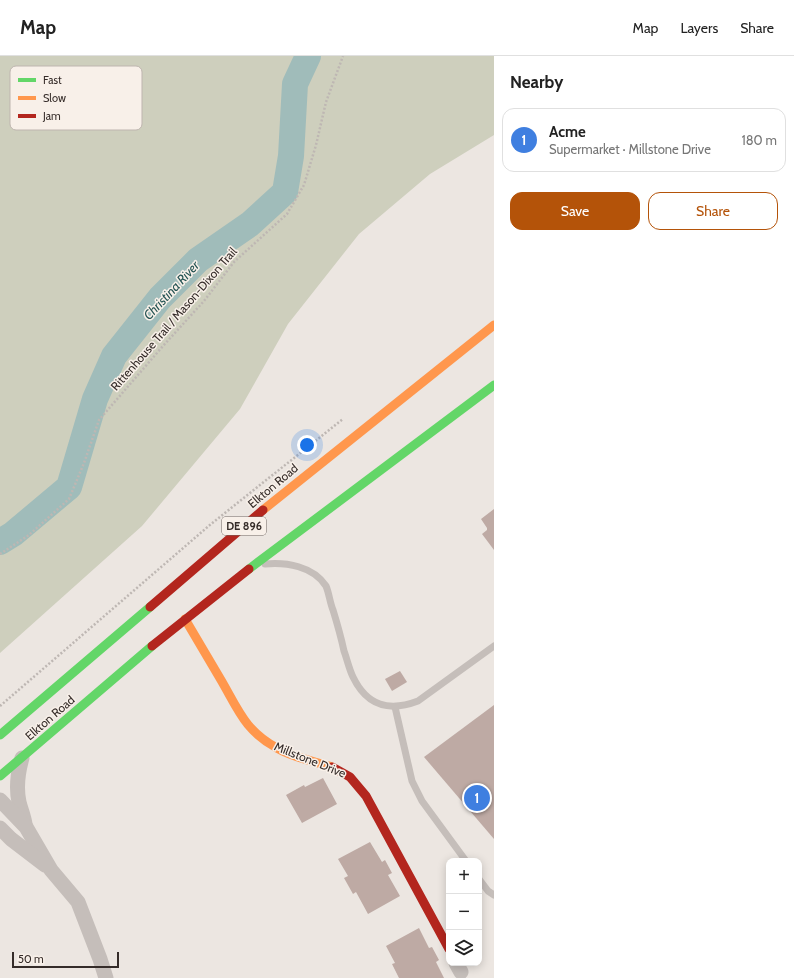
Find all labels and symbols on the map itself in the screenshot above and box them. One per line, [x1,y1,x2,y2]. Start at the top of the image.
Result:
legend [10,66,142,130]
text: Fast [43,73,62,87]
text: Slow [43,91,66,105]
text: Jam [42,109,61,123]
street label: Rittenhouse Trail / Mason-Dixon Trail [107,244,240,393]
water label: Christina River [140,257,203,323]
your location [297,435,317,455]
street label: Elkton Road [245,460,301,511]
road number: DE 896 [222,517,266,535]
street label: Elkton Road [22,692,78,743]
street label: Millstone Drive [272,738,348,781]
pin: 1 [464,783,490,813]
scale bar [12,950,119,969]

